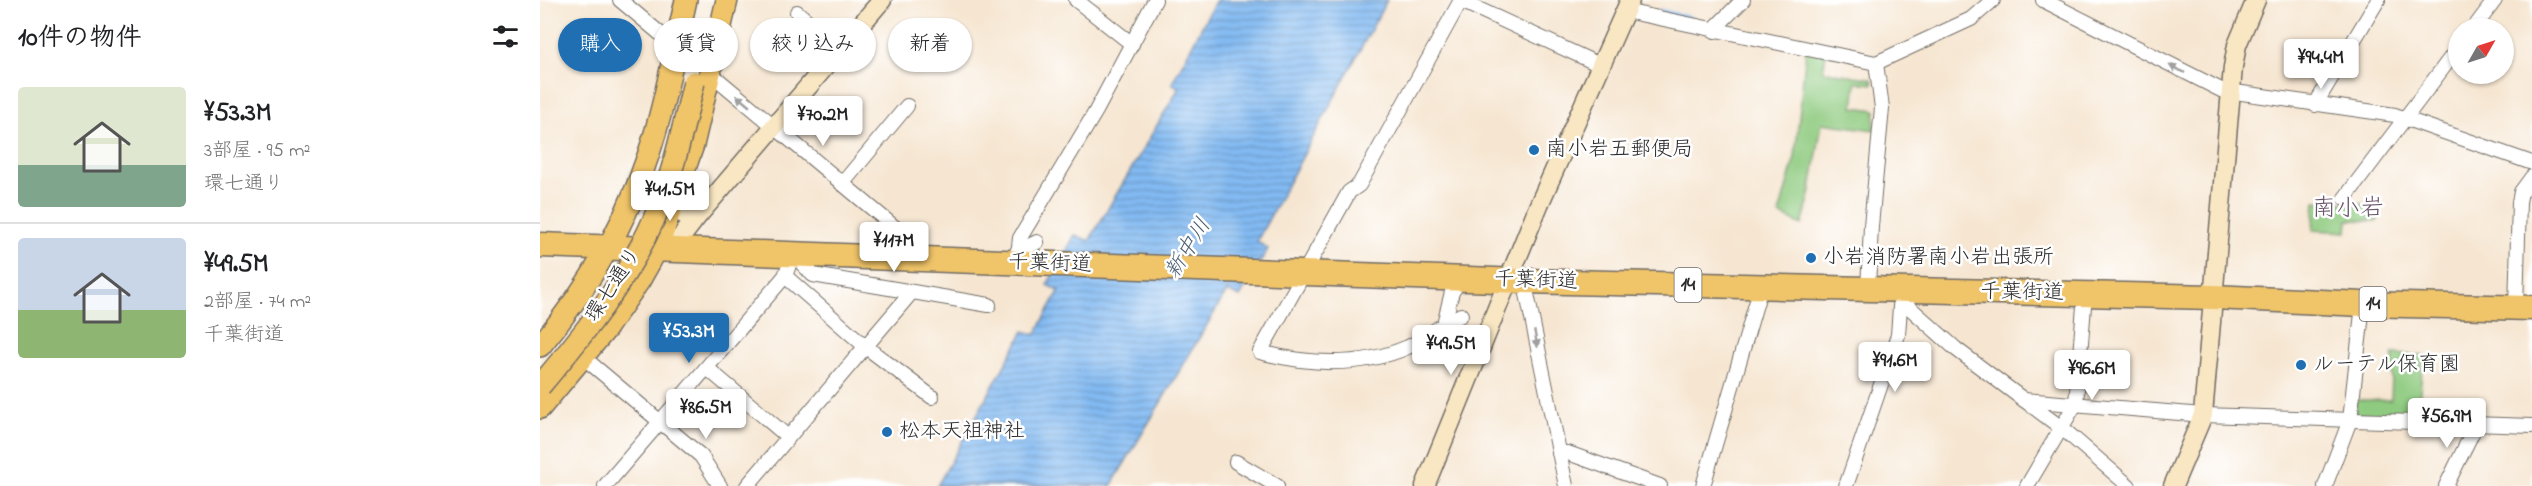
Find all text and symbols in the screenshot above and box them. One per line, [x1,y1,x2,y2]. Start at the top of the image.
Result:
chip: 購入 [558,18,642,72]
chip: 賃貸 [654,18,738,72]
chip: 絞り込み [750,18,876,72]
chip: 新着 [888,18,972,72]
north arrow [2448,18,2514,84]
map controls [2448,18,2514,84]
text: 10件の物件 [18,20,142,58]
icon: filters [489,20,522,53]
pin: ¥94.4M [2272,39,2370,90]
text: ¥94.4M [2298,44,2344,73]
one-way arrow [2168,64,2185,74]
text: ¥53.3M [204,95,272,133]
one-way arrow [736,95,751,108]
pin: ¥70.2M [774,96,872,147]
text: ¥70.2M [798,101,848,130]
icon: home [66,111,138,183]
place label: 南小岩五郵便局 [1546,135,1693,165]
text: 3部屋 · 95 m² [204,137,310,166]
marker: 南小岩五郵便局 [1527,143,1541,157]
text: 環七通り [204,170,284,199]
pin: ¥41.5M [621,171,719,222]
text: ¥41.5M [645,176,695,205]
district label: 南小岩 [2312,192,2384,227]
water label: 新中川 [1158,213,1220,285]
pin: ¥117M [852,222,936,273]
text: ¥117M [874,227,914,256]
street label: 環七通り [579,242,649,328]
place label: 小岩消防署南小岩出張所 [1823,243,2054,273]
text: ¥49.5M [204,246,269,284]
street label: 千葉街道 [1008,248,1092,280]
marker: 小岩消防署南小岩出張所 [1804,251,1818,265]
icon: home [66,262,138,334]
street label: 千葉街道 [1494,265,1578,297]
road number: 14 [1674,268,1702,302]
street label: 千葉街道 [1980,277,2064,309]
road number: 14 [2360,287,2386,321]
text: 2部屋 · 74 m² [204,288,311,317]
pin: ¥53.3M [640,313,738,364]
text: ¥53.3M [663,318,715,347]
text: 千葉街道 [204,321,284,350]
pin: ¥49.5M [1402,325,1500,376]
one-way arrow [1532,329,1541,348]
text: ¥49.5M [1426,330,1476,359]
pin: ¥91.6M [1846,342,1944,393]
text: ¥91.6M [1872,347,1918,376]
pin: ¥96.6M [2043,350,2141,401]
place label: ルーテル保育園 [2313,350,2460,380]
text: ¥96.6M [2068,355,2116,384]
marker: ルーテル保育園 [2294,358,2308,372]
pin: ¥86.5M [657,389,755,440]
text: ¥86.5M [680,394,732,423]
pin: ¥56.9M [2398,398,2496,449]
text: ¥56.9M [2422,403,2472,432]
place label: 松本天祖神社 [899,417,1025,447]
marker: 松本天祖神社 [880,425,894,439]

